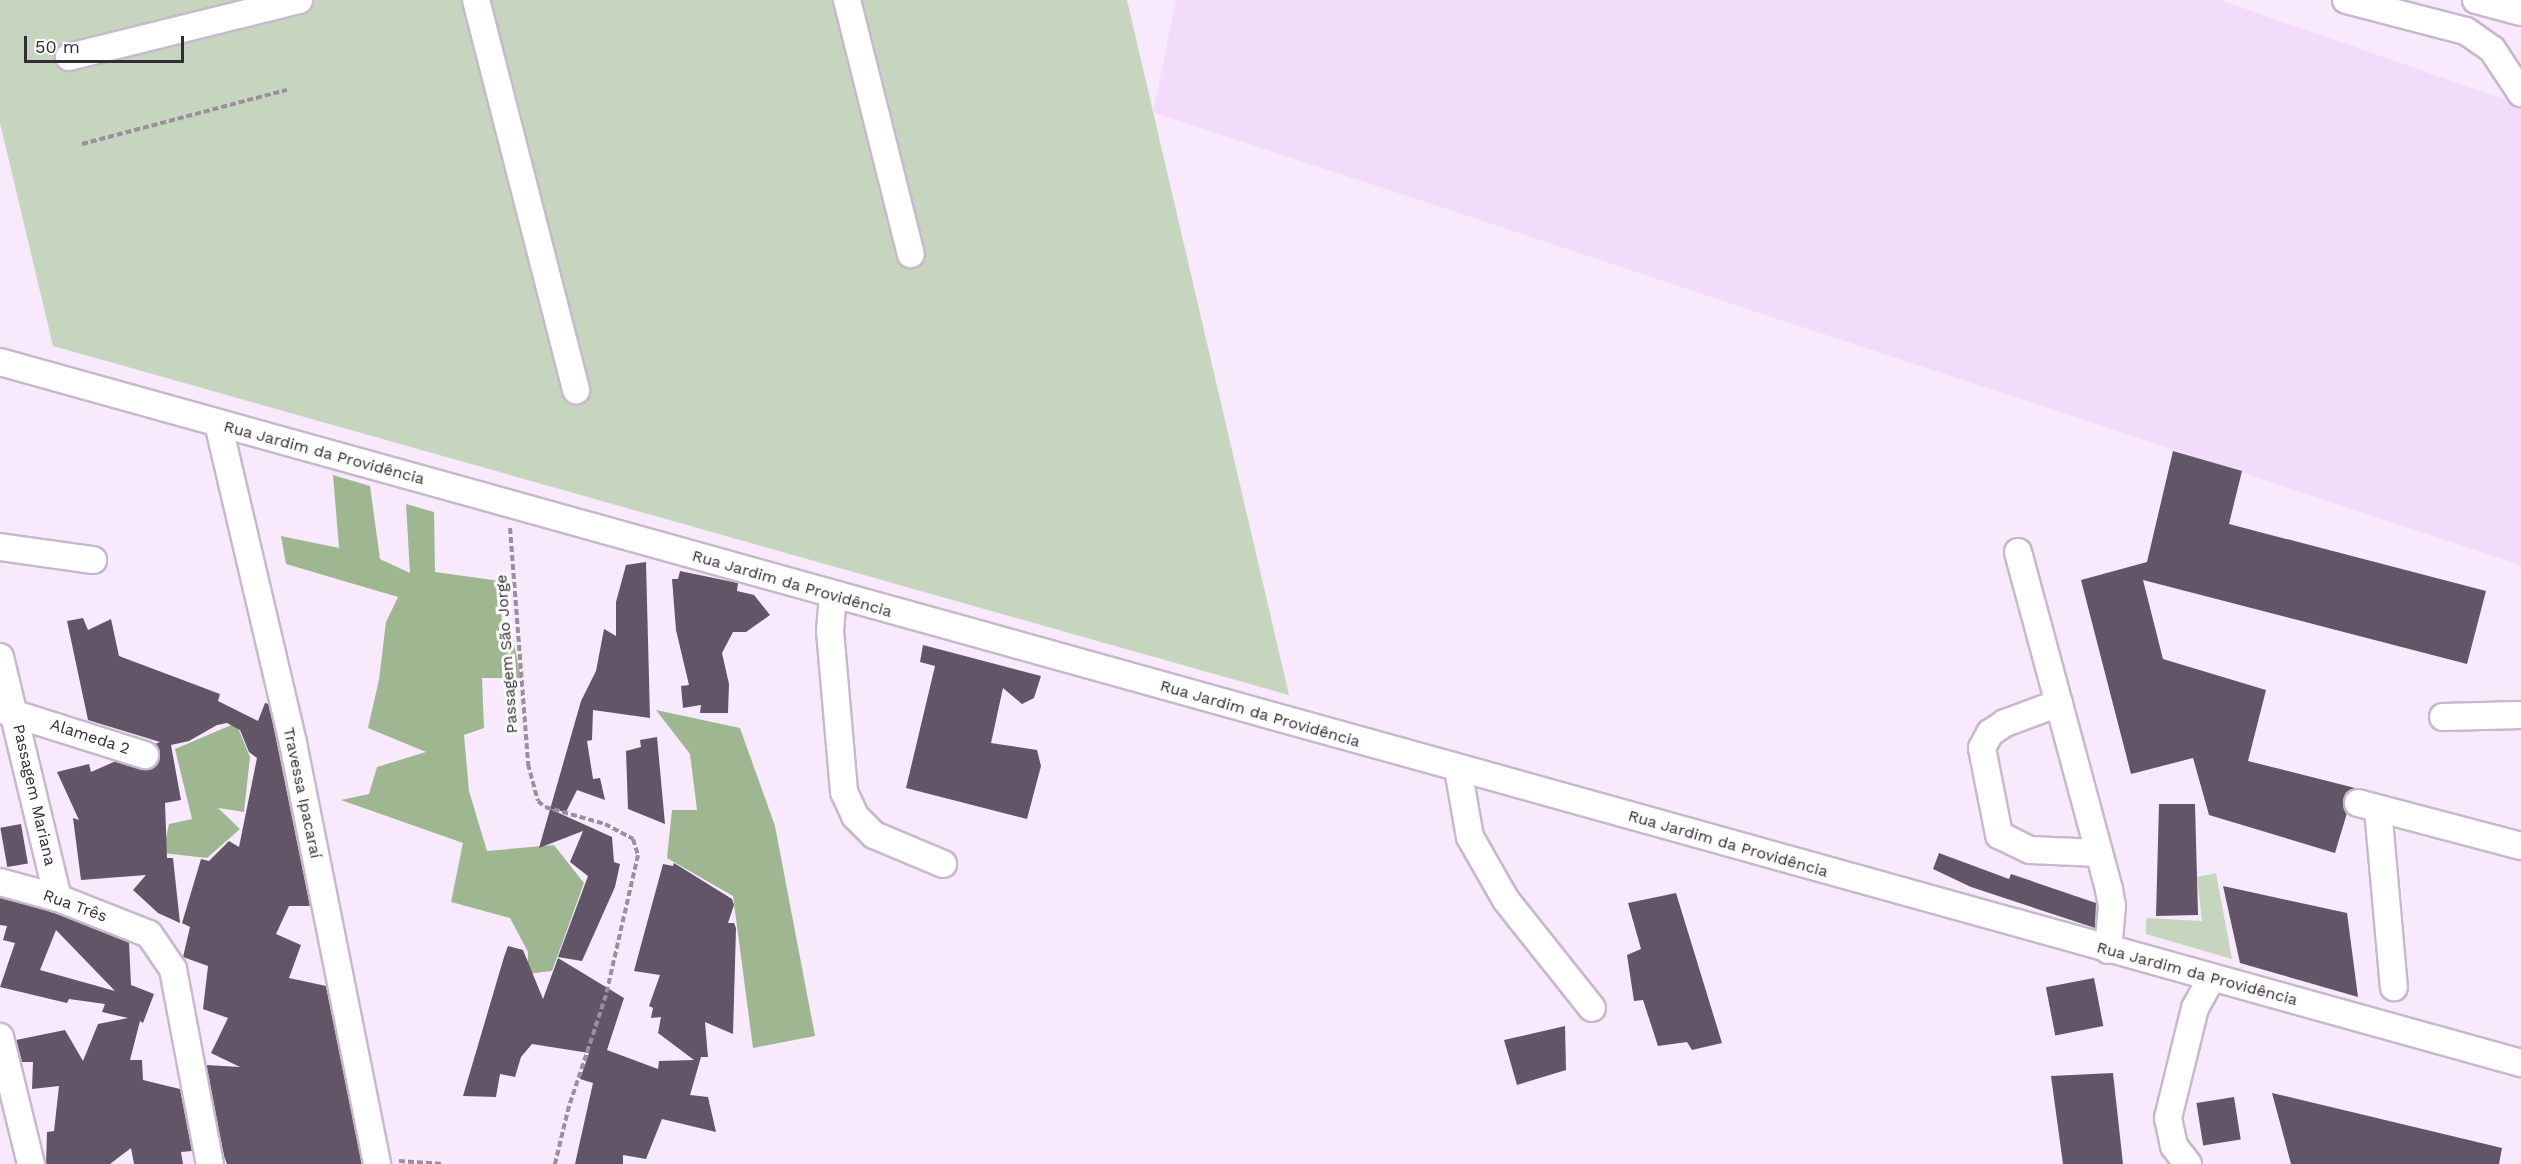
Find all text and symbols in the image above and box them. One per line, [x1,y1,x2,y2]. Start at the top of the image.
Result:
scale bar [27,24,188,62]
text: 50 m [35,36,80,57]
street label: Rua Jardim da Providência [221,417,427,489]
street label: Rua Jardim da Providência [689,546,895,622]
street label: Passagem São Jorge [492,574,522,734]
street label: Rua Jardim da Providência [1157,676,1363,752]
street label: Alameda 2 [48,715,132,759]
street label: Passagem Mariana [8,722,60,868]
street label: Travessa Ipacaraí [279,725,325,861]
street label: Rua Jardim da Providência [1625,806,1831,882]
street label: Rua Três [40,885,110,927]
street label: Rua Jardim da Providência [2094,938,2300,1010]

